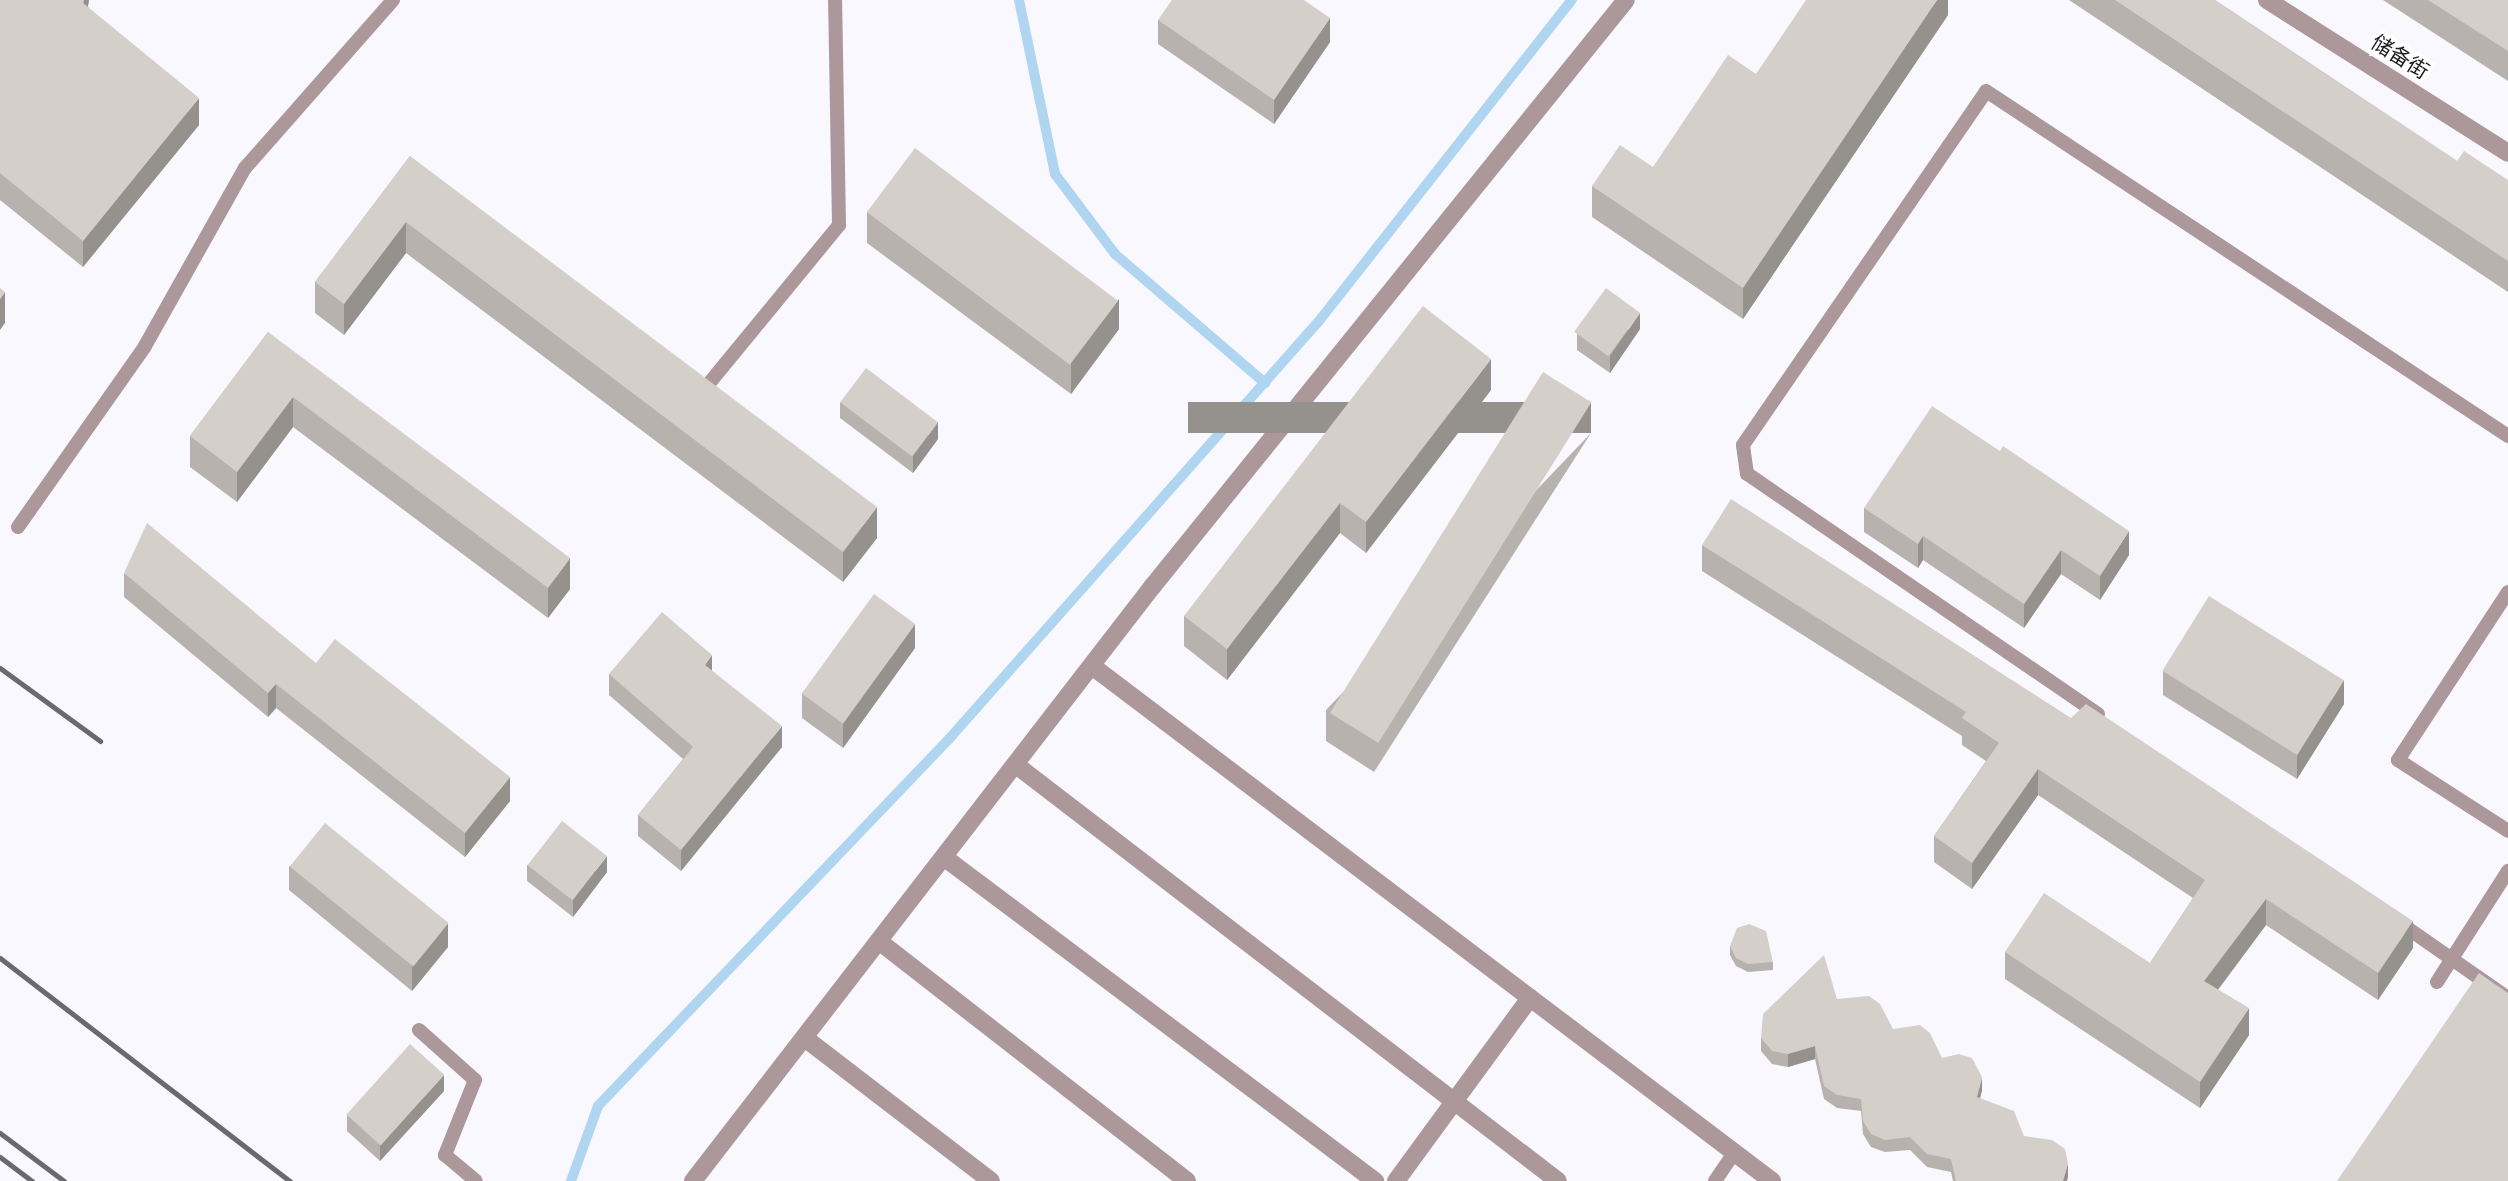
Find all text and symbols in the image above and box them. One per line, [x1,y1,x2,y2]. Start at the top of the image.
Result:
street label: 储备街 [2367,30,2433,84]

